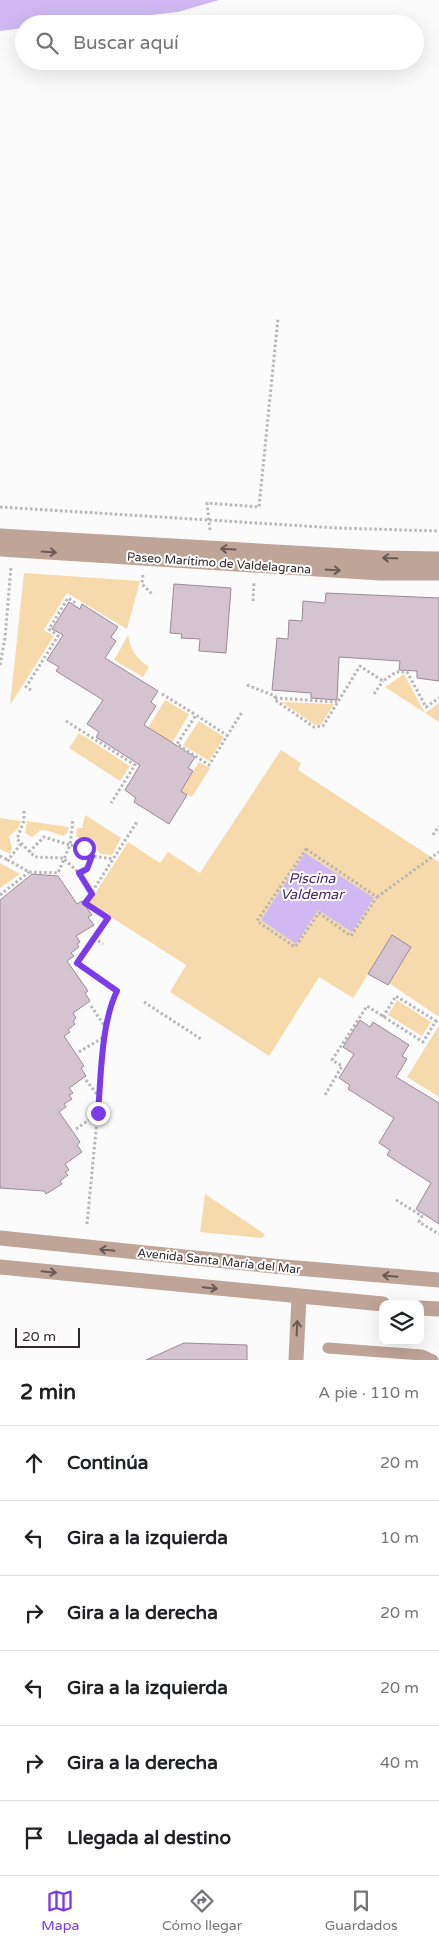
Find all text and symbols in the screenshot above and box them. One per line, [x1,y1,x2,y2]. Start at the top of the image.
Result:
search box [15,15,424,70]
icon: search [33,29,61,57]
text: Buscar aquí [73,32,179,54]
one-way arrow [220,545,236,554]
one-way arrow [40,547,56,556]
street label: Paseo Marítimo de Valdelagrana [127,550,311,576]
one-way arrow [383,553,399,563]
one-way arrow [325,565,341,574]
route start [73,837,96,860]
water label: Piscina Valdemar [280,870,345,903]
route end [87,1102,110,1125]
one-way arrow [99,1245,115,1254]
street label: Avenida Santa María del Mar [137,1245,302,1277]
one-way arrow [40,1267,56,1277]
one-way arrow [383,1272,399,1281]
one-way arrow [202,1283,218,1293]
map controls [379,1300,424,1345]
button: layers [379,1300,424,1345]
one-way arrow [293,1321,302,1337]
scale bar [15,1325,80,1348]
text: 20 m [22,1328,56,1345]
text: 2 min [20,1380,76,1405]
text: A pie · 110 m [318,1383,419,1403]
icon: ahead [20,1449,48,1477]
text: Continúa [67,1452,149,1474]
text: 20 m [380,1453,419,1473]
icon: left [20,1524,48,1552]
text: Gira a la izquierda [67,1527,228,1549]
text: 10 m [380,1528,419,1548]
icon: right [20,1599,48,1627]
text: Gira a la derecha [67,1602,218,1624]
text: 20 m [380,1603,419,1623]
icon: left [20,1674,48,1702]
text: Gira a la izquierda [67,1677,228,1699]
text: 20 m [380,1678,419,1698]
icon: right [20,1749,48,1777]
text: Gira a la derecha [67,1752,218,1774]
text: 40 m [380,1753,419,1773]
icon: arrive [20,1824,48,1852]
text: Llegada al destino [67,1827,231,1849]
tab: Mapa [41,1887,79,1934]
tab: Cómo llegar [162,1887,242,1934]
tab: Guardados [325,1887,398,1934]

